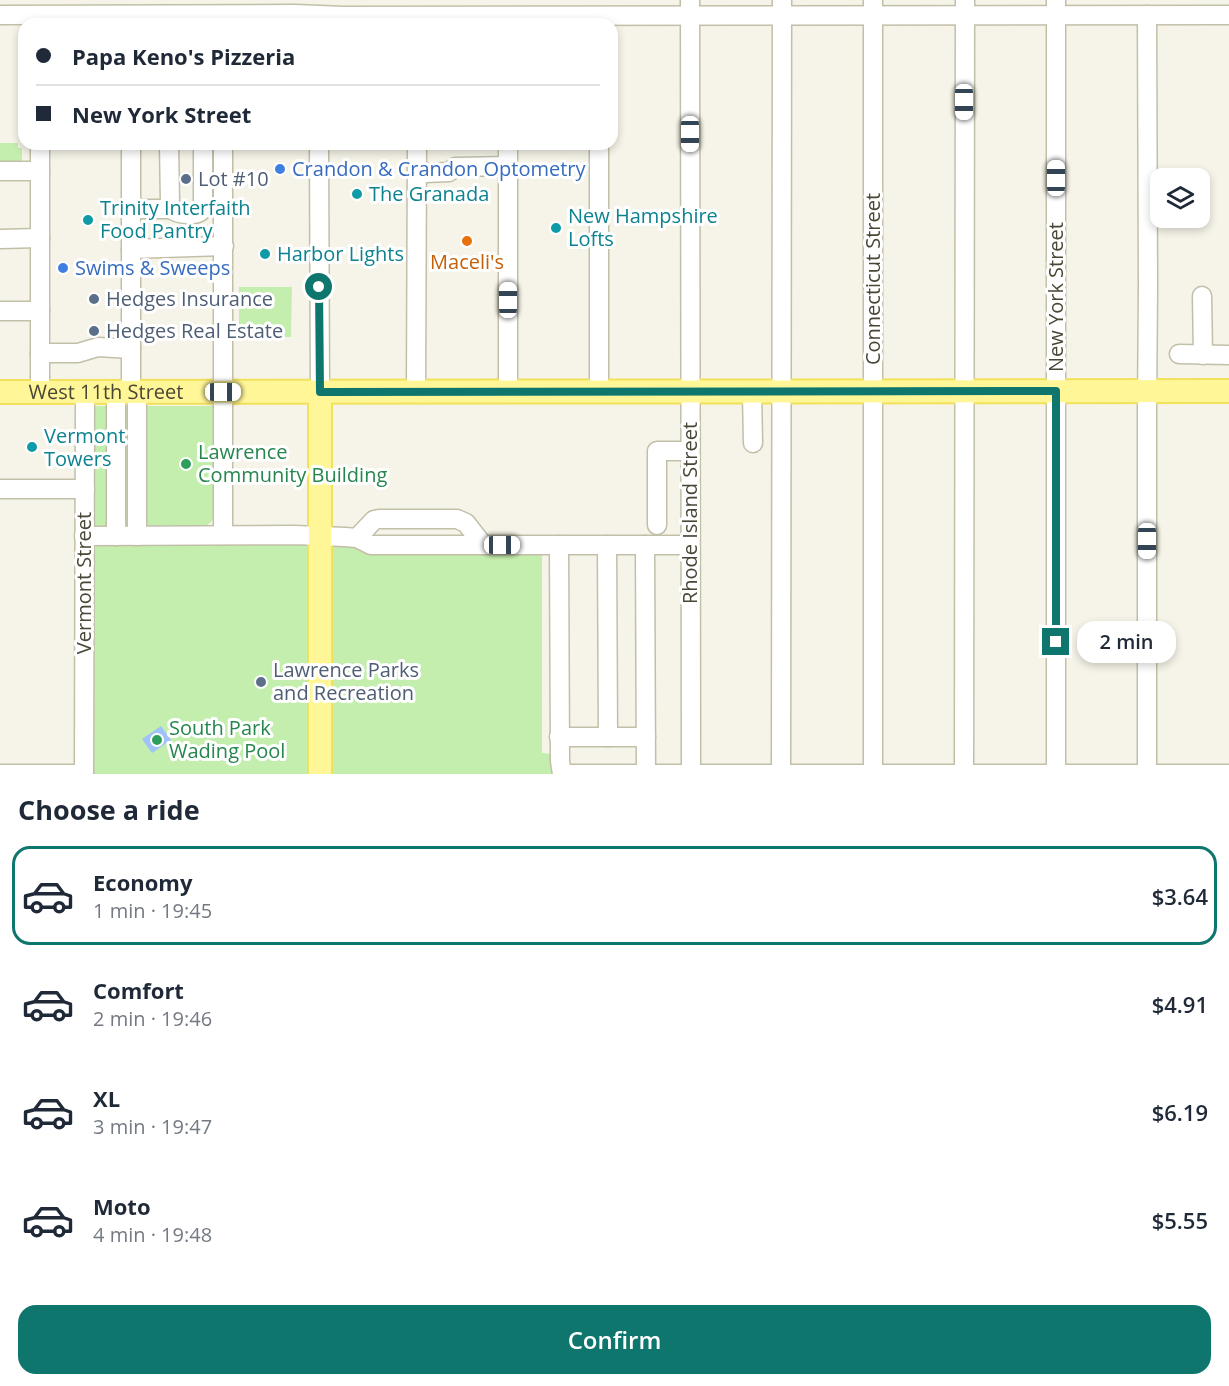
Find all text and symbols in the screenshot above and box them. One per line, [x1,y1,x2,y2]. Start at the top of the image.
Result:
text: Papa Keno's Pizzeria [72,41,295,71]
car [955,84,973,120]
text: New York Street [72,99,251,129]
car [681,116,699,152]
place label: Crandon & Crandon Optometry [292,155,587,182]
car [1047,160,1065,196]
marker: Crandon & Crandon Optometry [273,162,287,176]
place label: Lot #10 [198,165,269,192]
map controls [1150,168,1210,228]
button: layers [1150,168,1210,228]
marker: Lot #10 [179,172,193,186]
place label: The Granada [369,180,489,207]
marker: The Granada [350,187,364,201]
street label: Connecticut Street [859,193,886,365]
place label: Trinity Interfaith Food Pantry [100,194,251,244]
place label: New Hampshire Lofts [568,202,718,252]
marker: Trinity Interfaith Food Pantry [81,213,95,227]
marker: New Hampshire Lofts [549,221,563,235]
street label: New York Street [1042,222,1069,372]
marker: Maceli's [460,234,474,248]
place label: Harbor Lights [277,240,404,267]
marker: Harbor Lights [258,247,272,261]
place label: Maceli's [430,248,504,275]
place label: Swims & Sweeps [75,254,230,281]
marker: Swims & Sweeps [56,261,70,275]
route start [305,273,332,300]
car [499,282,517,318]
place label: Hedges Insurance [106,285,273,312]
marker: Hedges Insurance [87,292,101,306]
place label: Hedges Real Estate [106,317,283,344]
marker: Hedges Real Estate [87,324,101,338]
street label: West 11th Street [29,378,183,405]
car [205,383,241,401]
place label: Vermont Towers [44,422,125,472]
street label: Rhode Island Street [676,422,703,604]
place label: Lawrence Community Building [198,438,387,488]
marker: Vermont Towers [25,440,39,454]
marker: Lawrence Community Building [179,457,193,471]
street label: Vermont Street [70,512,97,654]
car [1138,523,1156,559]
car [484,536,520,554]
callout: 2 min [1077,621,1176,663]
route end [1042,628,1069,655]
text: 2 min [1100,628,1154,655]
place label: Lawrence Parks and Recreation [273,656,419,706]
marker: Lawrence Parks and Recreation [254,675,268,689]
place label: South Park Wading Pool [169,714,285,764]
marker: South Park Wading Pool [150,733,164,747]
text: Choose a ride [18,791,200,828]
text: Economy [93,867,192,897]
icon: car [21,869,75,923]
text: $3.64 [1152,881,1208,911]
text: 1 min · 19:45 [93,897,212,924]
text: Comfort [93,975,184,1005]
icon: car [21,977,75,1031]
text: $4.91 [1152,989,1208,1019]
text: 2 min · 19:46 [93,1005,212,1032]
text: XL [93,1083,120,1113]
icon: car [21,1085,75,1139]
text: $6.19 [1152,1097,1208,1127]
text: 3 min · 19:47 [93,1113,212,1140]
text: Moto [93,1191,151,1221]
icon: car [21,1193,75,1247]
text: $5.55 [1152,1205,1208,1235]
text: 4 min · 19:48 [93,1221,212,1248]
button: Confirm [18,1305,1211,1374]

